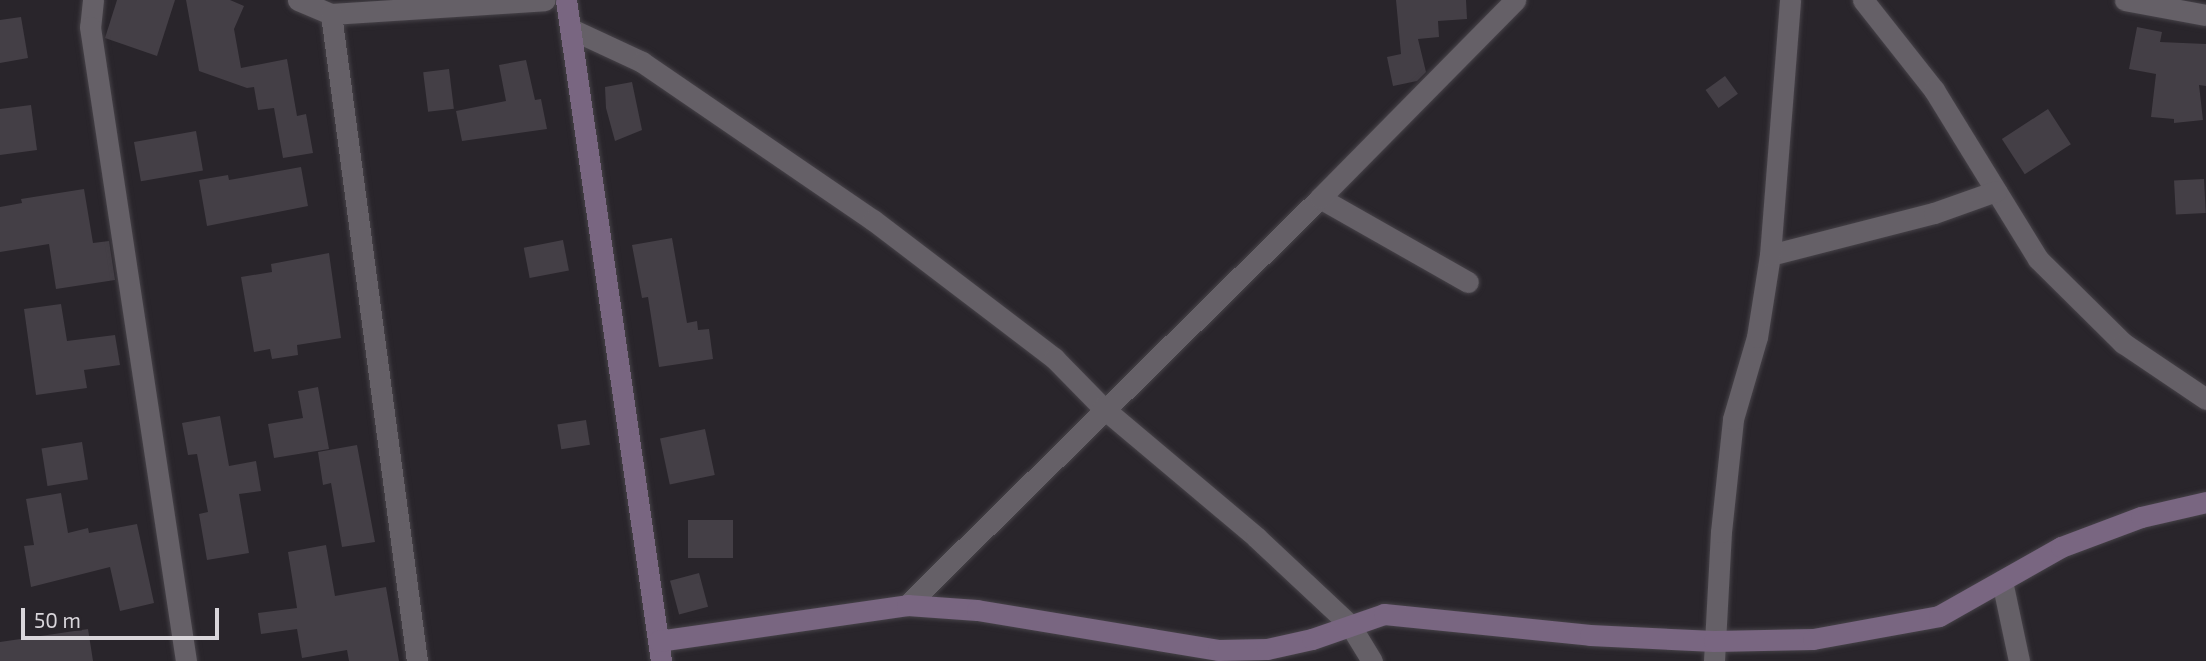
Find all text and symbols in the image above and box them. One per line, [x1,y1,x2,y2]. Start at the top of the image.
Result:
scale bar [24,594,222,638]
text: 50 m [34,607,81,632]

